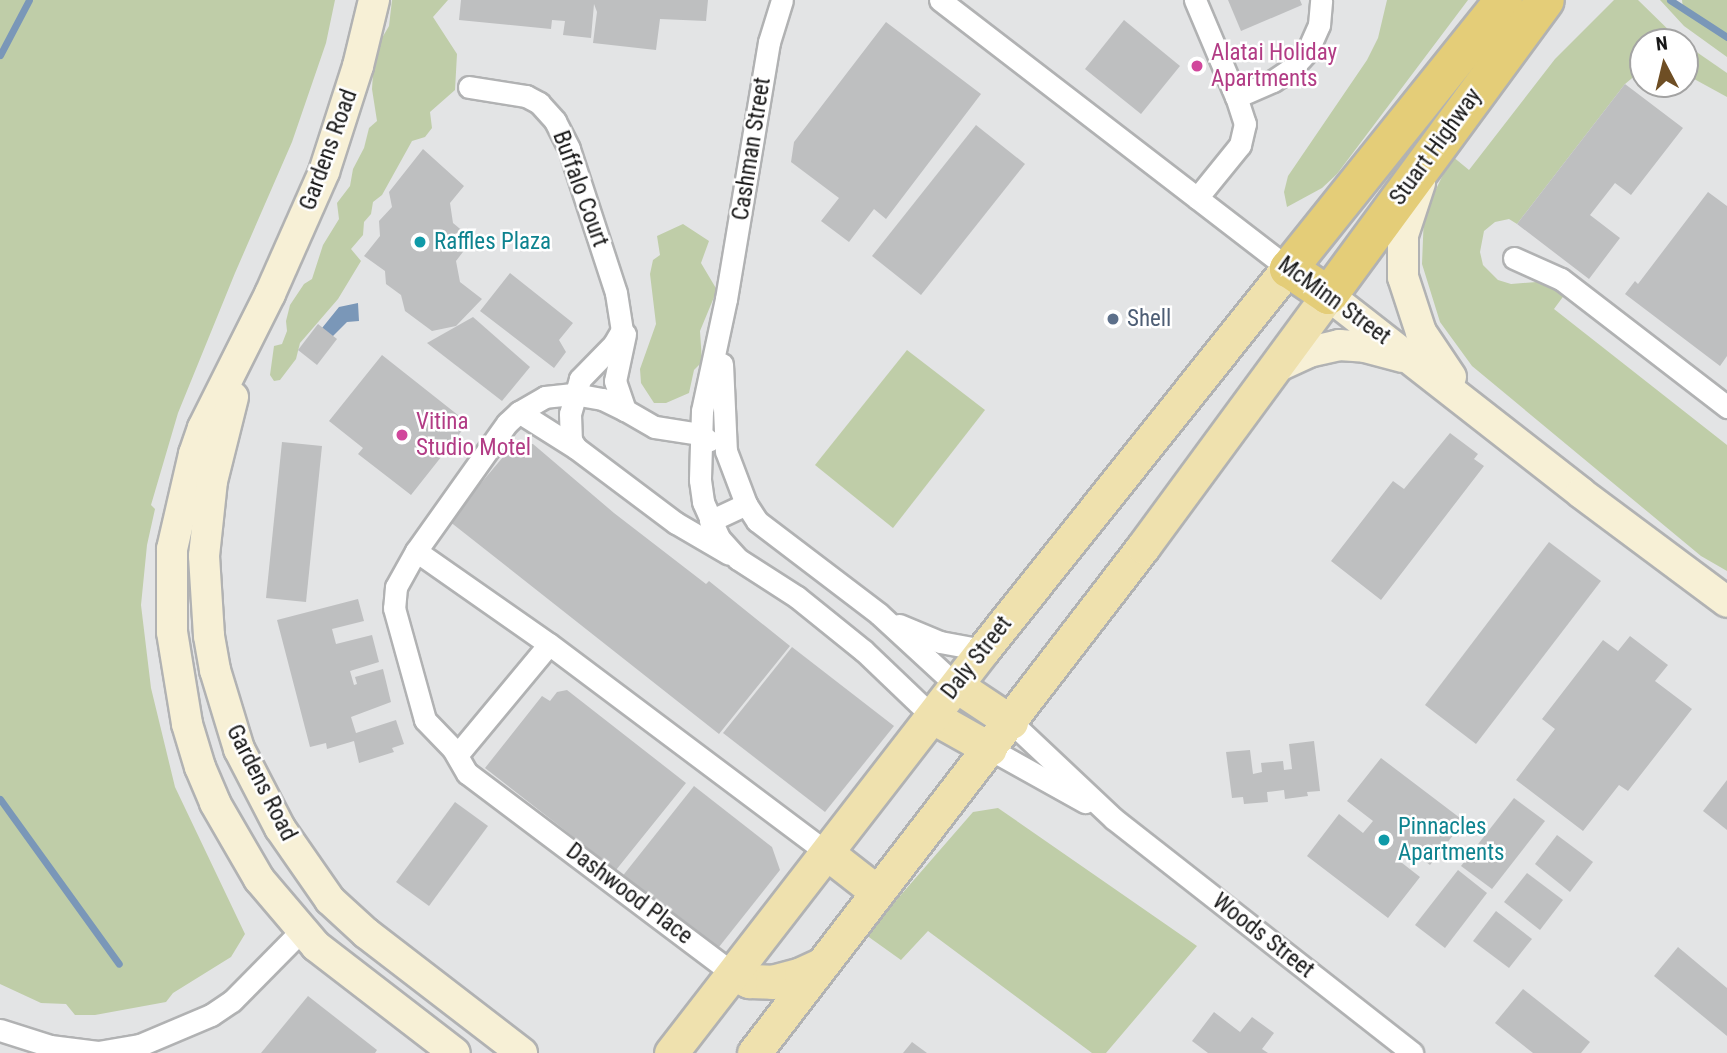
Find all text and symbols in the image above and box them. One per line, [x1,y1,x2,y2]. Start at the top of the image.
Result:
north arrow [1629,28,1699,98]
text: N [1654,32,1669,56]
place label: Alatai Holiday Apartments [1211,39,1337,93]
marker: Alatai Holiday Apartments [1189,58,1205,74]
street label: Cashman Street [727,76,777,222]
street label: Stuart Highway [1384,83,1488,211]
street label: Gardens Road [294,86,364,214]
street label: Buffalo Court [546,127,614,251]
place label: Raffles Plaza [434,228,551,256]
marker: Raffles Plaza [412,234,428,250]
street label: McMinn Street [1272,251,1396,351]
place label: Shell [1127,305,1171,333]
marker: Shell [1105,311,1121,327]
place label: Vitina Studio Motel [416,408,531,462]
marker: Vitina Studio Motel [394,427,410,443]
street label: Daly Street [936,611,1018,705]
street label: Gardens Road [220,720,302,846]
place label: Pinnacles Apartments [1398,813,1505,867]
marker: Pinnacles Apartments [1376,832,1392,848]
street label: Dashwood Place [560,838,698,950]
street label: Woods Street [1207,888,1319,984]

